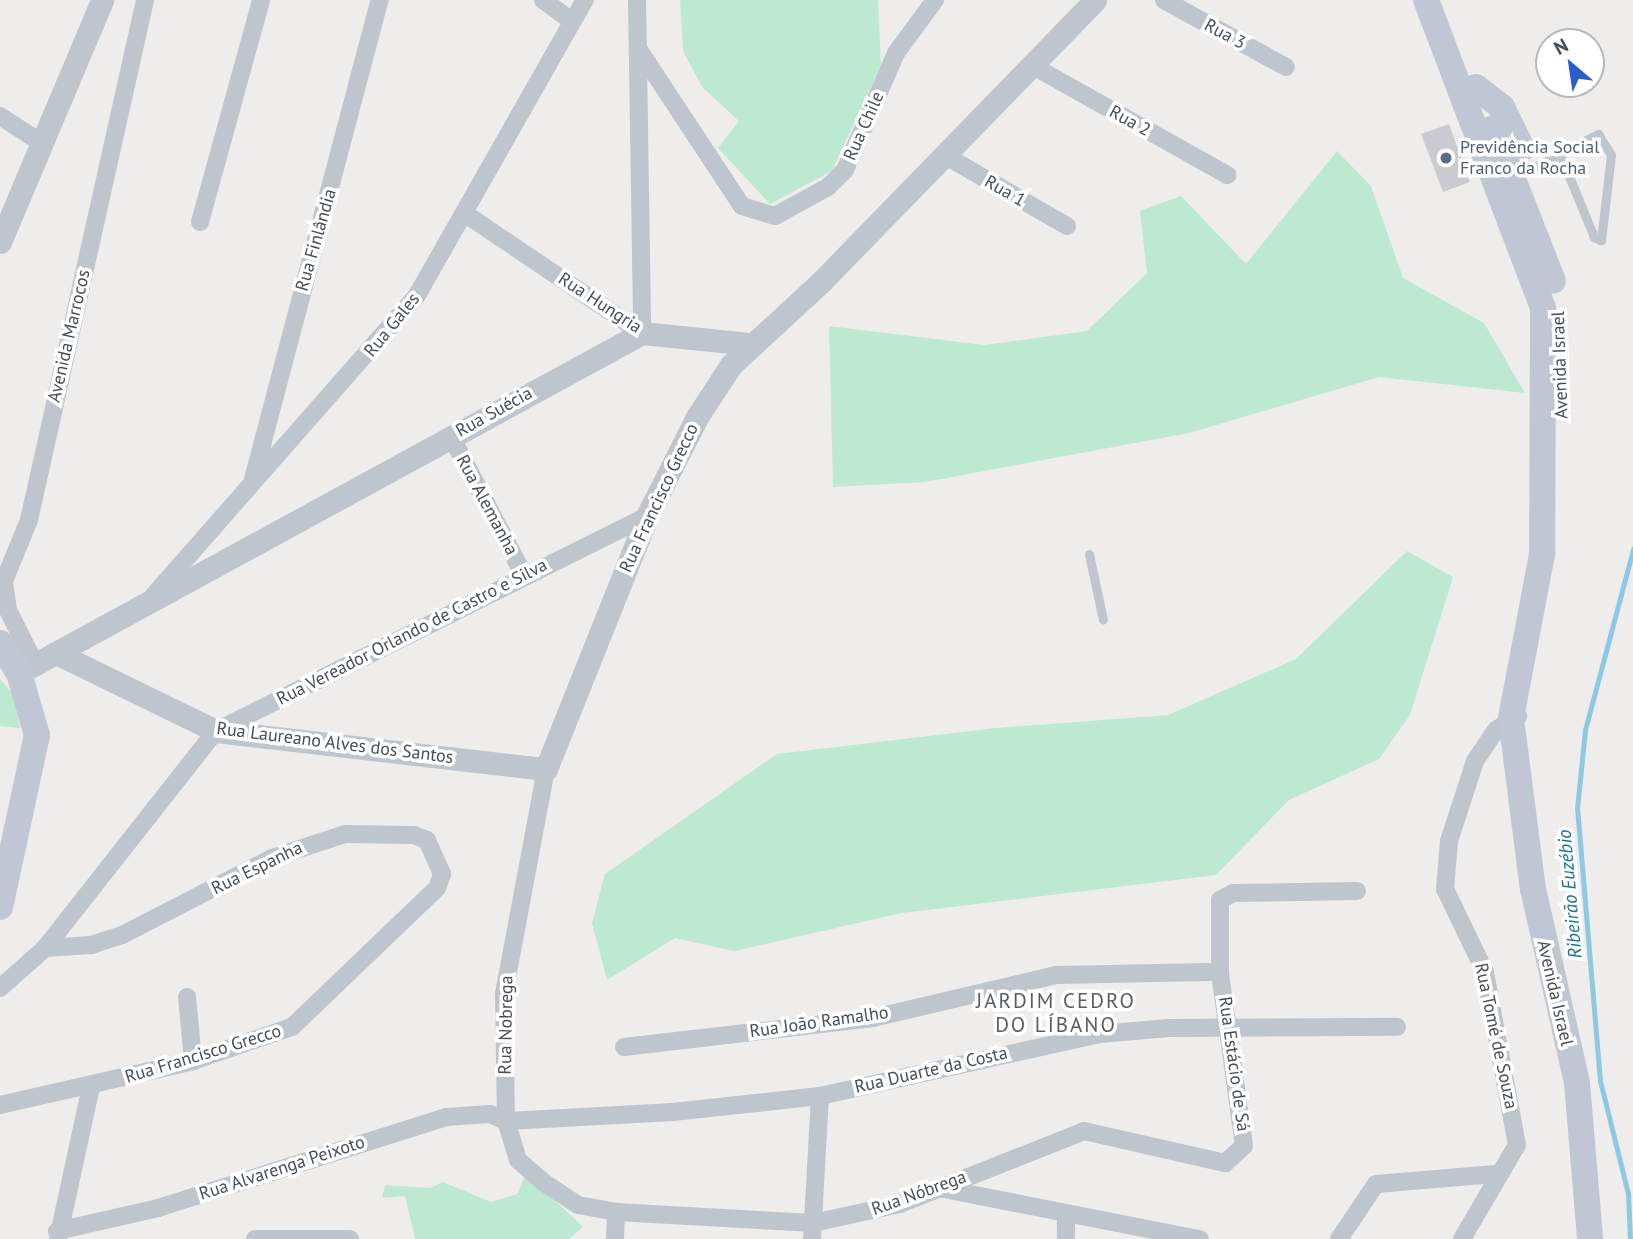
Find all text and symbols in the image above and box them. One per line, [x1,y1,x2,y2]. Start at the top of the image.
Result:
street label: Rua 3 [1201,14,1249,54]
north arrow [1535,28,1605,98]
text: N [1550,33,1572,60]
street label: Rua Chile [839,88,889,164]
street label: Rua 2 [1106,101,1154,141]
place label: Previdência Social Franco da Rocha [1460,137,1599,180]
marker: Previdência Social Franco da Rocha [1438,150,1454,166]
street label: Rua 1 [981,171,1029,211]
street label: Rua Finlândia [291,186,341,294]
street label: Avenida Marrocos [43,268,95,404]
street label: Rua Hungria [554,268,646,338]
street label: Rua Gales [360,289,424,361]
street label: Avenida Israel [1547,311,1573,419]
street label: Rua Suécia [452,382,536,442]
street label: Rua Francisco Grecco [615,420,703,576]
street label: Rua Alemanha [451,451,523,559]
street label: Rua Vereador Orlando de Castro e Silva [273,554,551,710]
street label: Rua Laureano Alves dos Santos [215,718,455,768]
water label: Ribeirão Euzébio [1553,829,1587,959]
street label: Rua Espanha [208,837,306,899]
street label: Avenida Israel [1532,938,1578,1048]
street label: Rua Tomé de Souza [1470,961,1522,1111]
street label: Rua Nobrega [494,975,518,1075]
district label: JARDIM CEDRO DO LÍBANO [978,988,1134,1038]
street label: Rua Estácio de Sá [1214,995,1254,1133]
street label: Rua João Ramalho [748,1002,890,1042]
street label: Rua Francisco Grecco [122,1020,284,1088]
street label: Rua Duarte da Costa [852,1042,1010,1098]
street label: Rua Alvarenga Peixoto [196,1131,368,1205]
street label: Rua Nóbrega [869,1166,969,1220]

